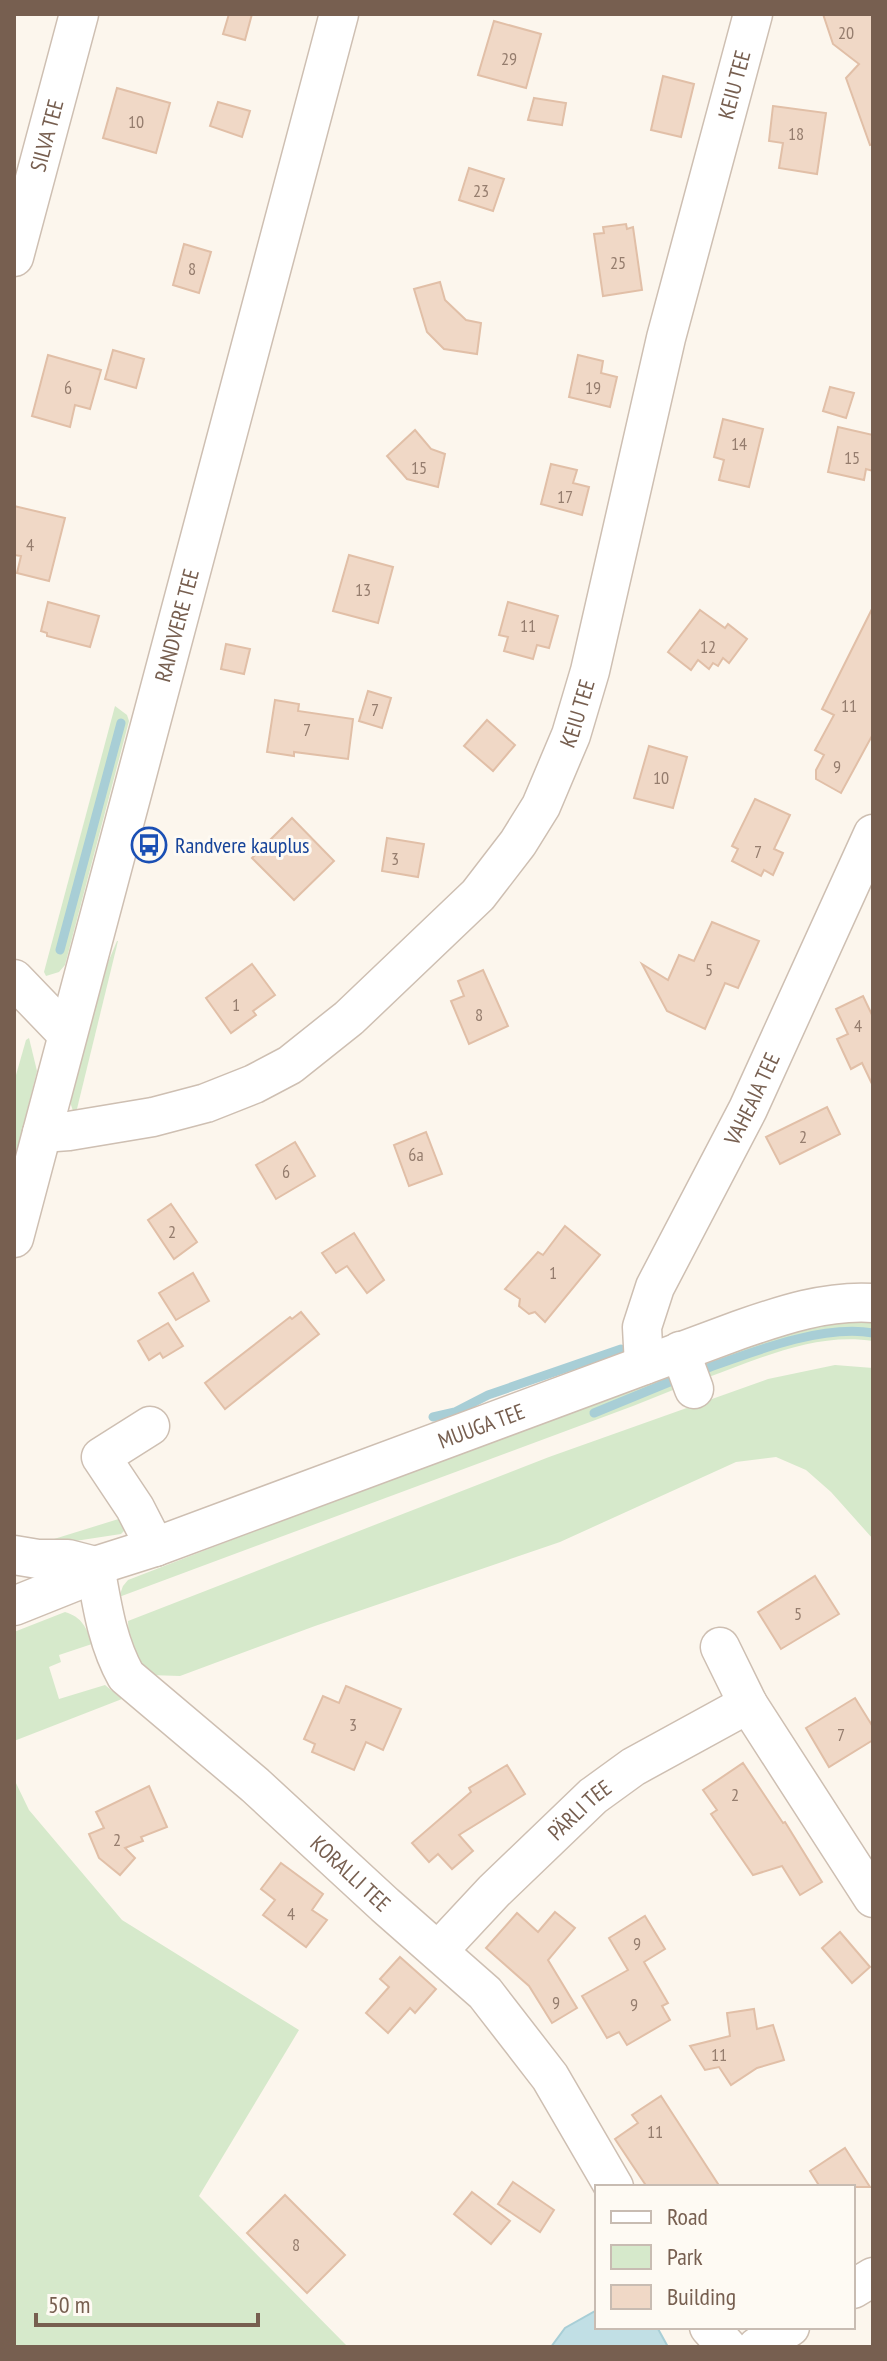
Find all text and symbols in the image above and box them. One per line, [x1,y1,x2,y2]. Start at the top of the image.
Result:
house number: 20 [838,21,854,44]
house number: 29 [501,47,517,70]
street label: KEIU TEE [711,47,757,122]
street label: SILVA TEE [24,96,70,174]
house number: 10 [128,110,144,133]
house number: 18 [788,122,804,145]
house number: 23 [473,179,489,202]
house number: 25 [610,251,626,274]
house number: 8 [188,257,196,280]
house number: 6 [64,376,72,399]
house number: 19 [585,376,601,399]
house number: 14 [731,432,747,455]
house number: 15 [844,446,860,469]
house number: 15 [411,456,427,479]
house number: 17 [557,485,573,508]
house number: 4 [26,533,34,556]
street label: RANDVERE TEE [148,566,205,685]
house number: 13 [355,578,371,601]
house number: 11 [520,614,536,637]
house number: 12 [700,635,716,658]
street label: KEIU TEE [553,676,601,752]
house number: 11 [841,694,857,717]
house number: 7 [371,698,379,721]
house number: 7 [303,718,311,741]
house number: 9 [833,755,841,778]
house number: 10 [653,766,669,789]
bus stop icon: Randvere kauplus [130,826,168,864]
place label: Randvere kauplus [175,831,310,859]
house number: 7 [754,840,762,863]
house number: 3 [391,847,399,870]
house number: 5 [705,958,713,981]
house number: 1 [232,993,240,1016]
house number: 8 [475,1003,483,1026]
house number: 4 [854,1014,862,1037]
street label: VAHEAIA TEE [717,1048,786,1150]
house number: 2 [799,1125,807,1148]
house number: 6a [408,1143,424,1166]
house number: 6 [282,1160,290,1183]
house number: 2 [168,1220,176,1243]
house number: 1 [549,1261,557,1284]
street label: MUUGA TEE [434,1397,528,1455]
house number: 5 [794,1602,802,1625]
house number: 3 [349,1713,357,1736]
house number: 7 [837,1723,845,1746]
street label: PÄRLI TEE [542,1773,617,1846]
house number: 2 [731,1783,739,1806]
house number: 2 [113,1828,121,1851]
street label: KORALLI TEE [305,1829,397,1917]
house number: 4 [287,1902,295,1925]
house number: 9 [633,1932,641,1955]
house number: 9 [552,1991,560,2014]
house number: 9 [630,1993,638,2016]
house number: 11 [711,2043,727,2066]
house number: 11 [647,2120,663,2143]
legend [595,2185,855,2329]
text: Road [667,2201,708,2232]
house number: 8 [292,2233,300,2256]
text: Park [667,2241,703,2272]
scale bar [36,2277,258,2327]
text: Building [667,2281,736,2312]
text: 50 m [48,2289,90,2320]

